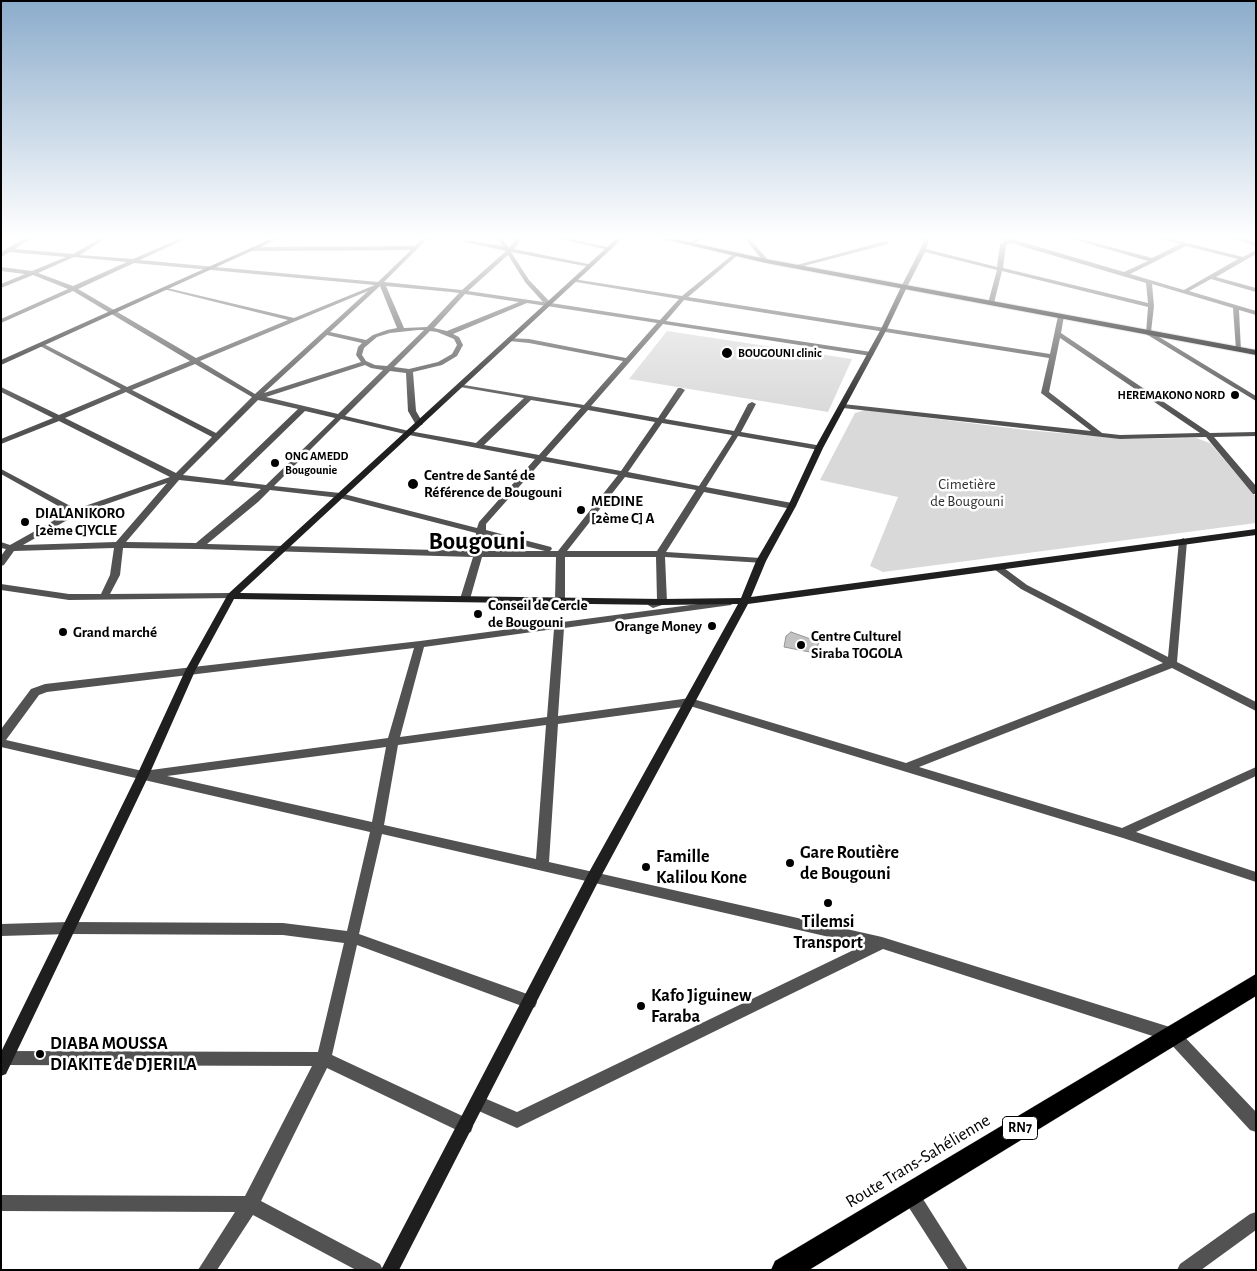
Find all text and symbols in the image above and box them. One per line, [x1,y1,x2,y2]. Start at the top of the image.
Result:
marker: BOUGOUNI clinic [720,346,734,360]
place label: BOUGOUNI clinic [738,346,822,360]
place label: HEREMAKONO NORD [1118,388,1225,402]
marker: HEREMAKONO NORD [1229,389,1241,401]
place label: ONG AMEDD Bougounie [285,449,348,477]
marker: ONG AMEDD Bougounie [269,457,281,469]
place label: Centre de Santé de Référence de Bougouni [424,466,562,501]
park label: Cimetière de Bougouni [930,475,1004,510]
marker: Centre de Santé de Référence de Bougouni [406,477,420,491]
place label: MEDINE [2ème C] A [591,492,654,527]
place label: DIALANIKORO [2ème C]YCLE [35,504,125,539]
marker: MEDINE [2ème C] A [575,504,587,516]
marker: DIALANIKORO [2ème C]YCLE [19,516,31,528]
district label: Bougouni [428,526,526,556]
place label: Conseil de Cercle de Bougouni [488,596,588,631]
marker: Conseil de Cercle de Bougouni [472,608,484,620]
place label: Orange Money [615,617,702,635]
marker: Orange Money [706,620,718,632]
place label: Grand marché [73,623,157,641]
marker: Grand marché [57,626,69,638]
place label: Centre Culturel Siraba TOGOLA [811,627,903,662]
marker: Centre Culturel Siraba TOGOLA [795,639,807,651]
place label: Gare Routière de Bougouni [800,842,899,884]
place label: Famille Kalilou Kone [656,846,747,889]
marker: Gare Routière de Bougouni [784,857,796,869]
marker: Famille Kalilou Kone [640,861,652,873]
marker: Tilemsi Transport [822,897,834,909]
place label: Tilemsi Transport [793,911,863,954]
place label: Kafo Jiguinew Faraba [651,985,752,1028]
marker: Kafo Jiguinew Faraba [635,1000,647,1012]
place label: DIABA MOUSSA DIAKITE de DJERILA [50,1033,197,1076]
marker: DIABA MOUSSA DIAKITE de DJERILA [34,1048,46,1060]
street label: Route Trans-Sahélienne [842,1109,994,1213]
road number: RN7 [1002,1116,1038,1140]

